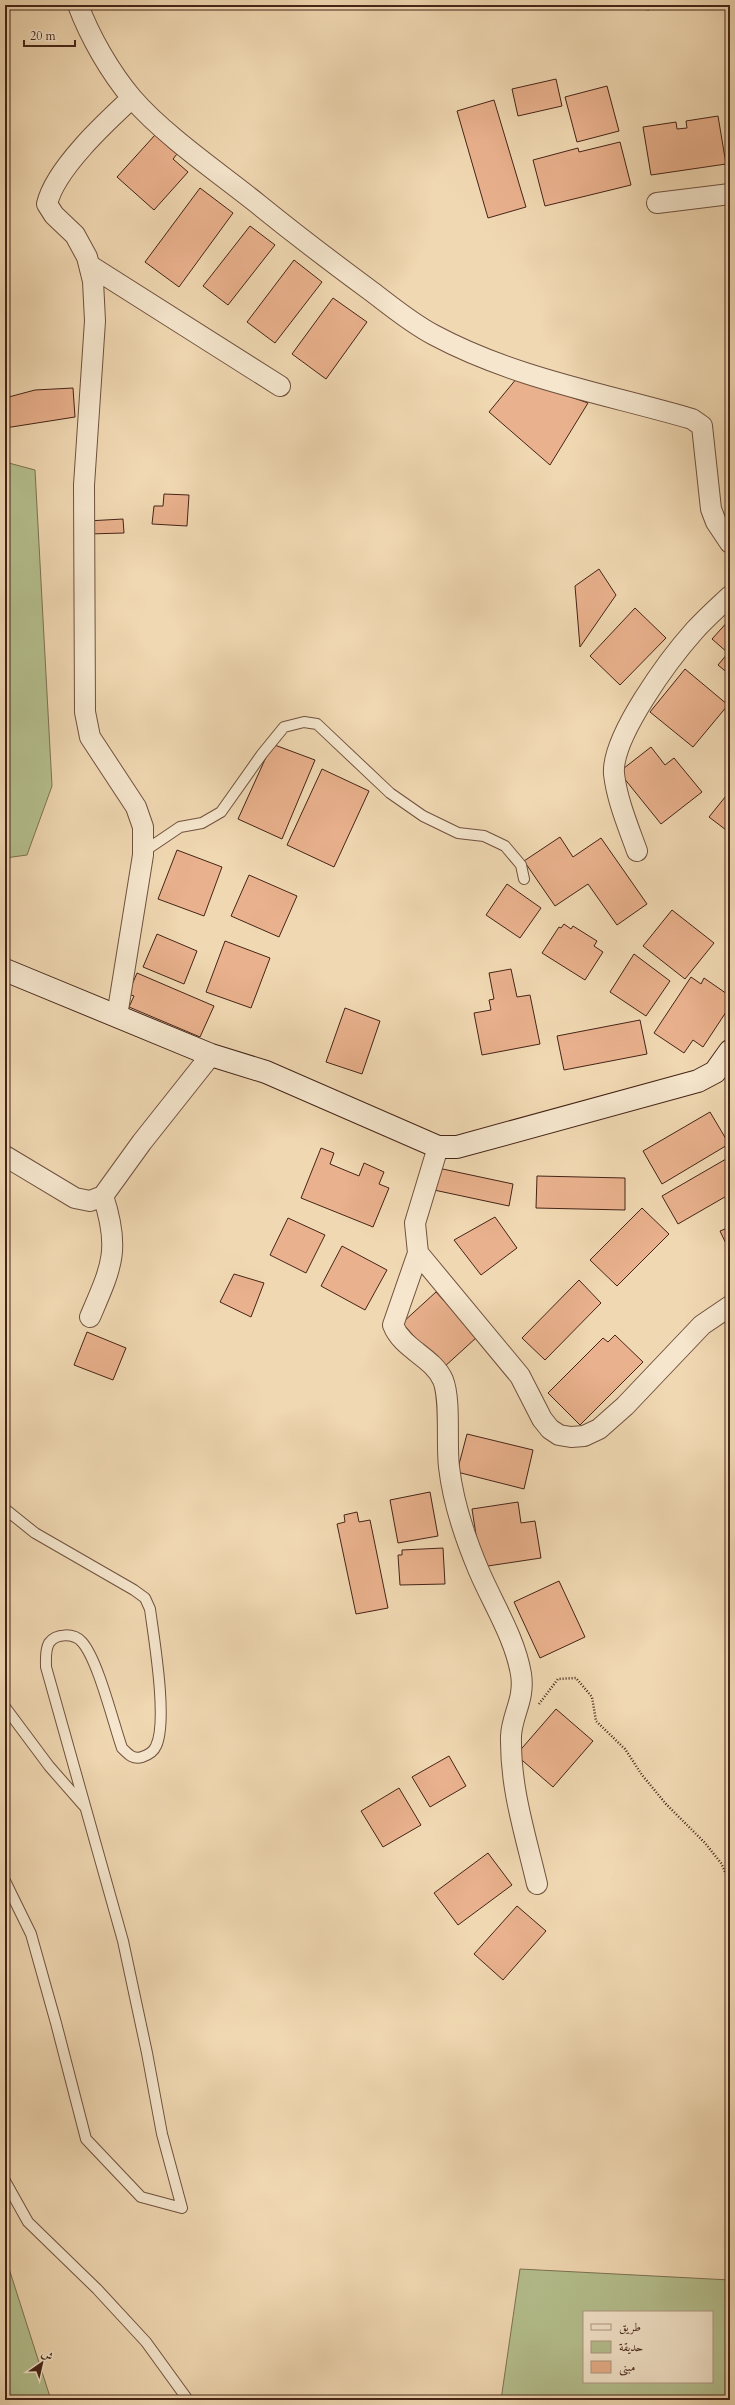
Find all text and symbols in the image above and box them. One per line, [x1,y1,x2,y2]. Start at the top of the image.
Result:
scale bar [24,22,75,48]
text: 20 m [30,28,57,44]
legend [583,2311,713,2383]
text: طريق [619,2319,641,2335]
text: حديقة [619,2339,643,2355]
north arrow [22,2343,62,2383]
text: ش [39,2346,56,2364]
text: مبنى [619,2359,635,2376]

